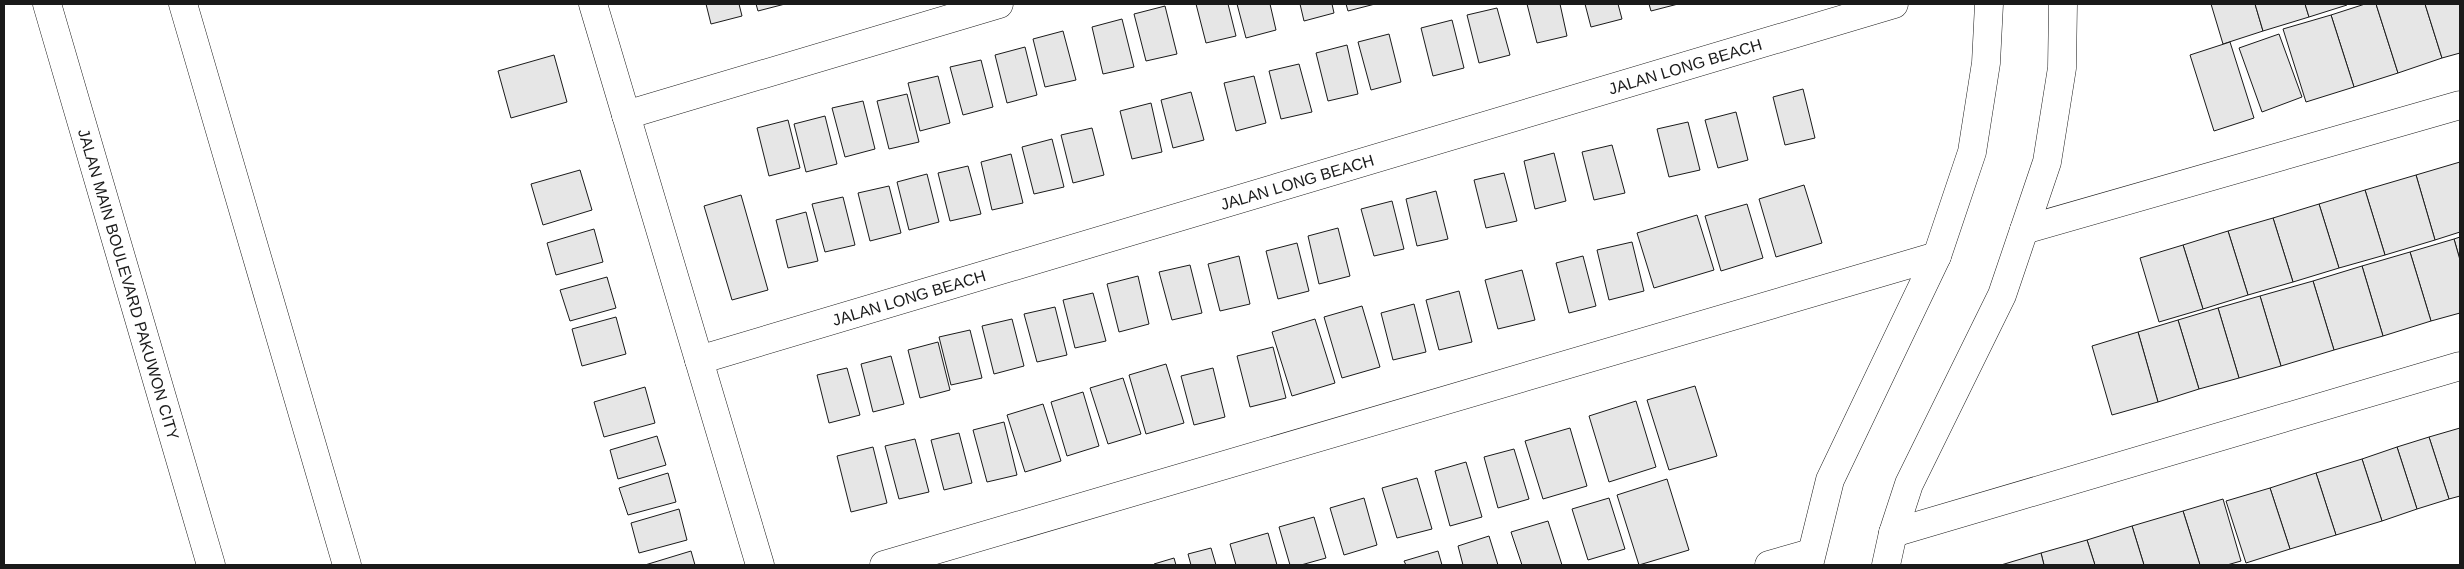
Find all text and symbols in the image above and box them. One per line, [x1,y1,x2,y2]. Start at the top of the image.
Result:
street label: JALAN LONG BEACH [1606,35,1764,97]
street label: JALAN MAIN BOULEVARD PAKUWON CITY [75,127,183,442]
street label: JALAN LONG BEACH [1218,151,1376,213]
street label: JALAN LONG BEACH [830,267,988,328]

